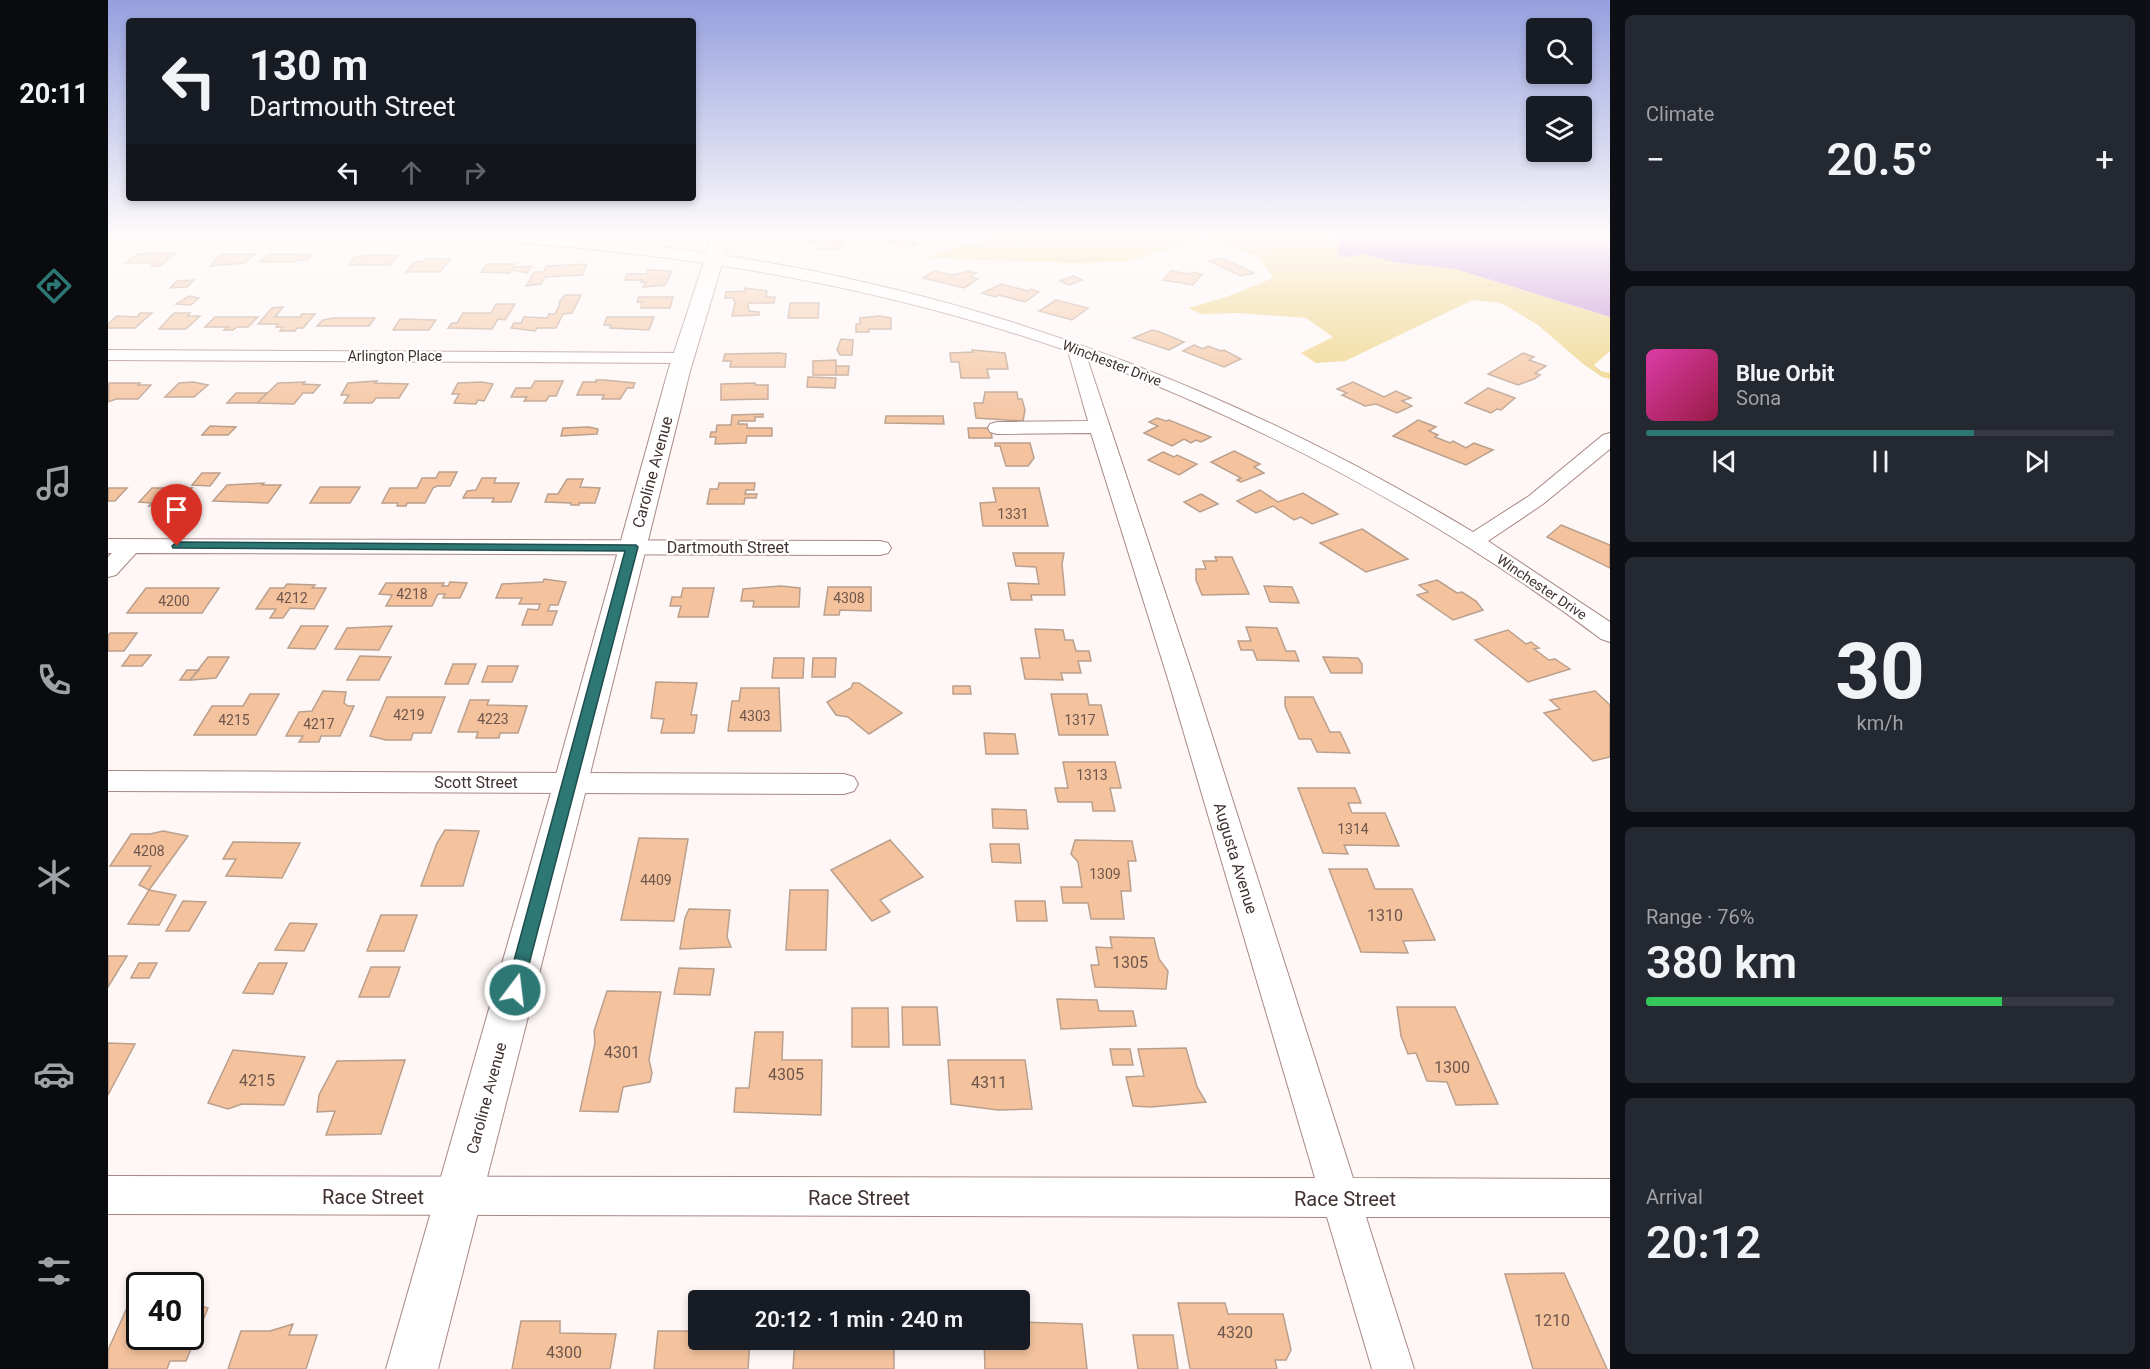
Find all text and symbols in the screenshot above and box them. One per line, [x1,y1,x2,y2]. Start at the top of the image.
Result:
map controls [1526,18,1592,162]
button: search [1526,18,1592,84]
text: 130 m [249,41,368,90]
icon: left [150,42,228,120]
text: 20:11 [19,78,89,110]
text: Dartmouth Street [249,91,456,123]
button: layers [1526,96,1592,162]
text: Climate [1646,102,1714,126]
text: 20.5° [1826,133,1934,186]
text: − [1646,140,1665,179]
text: + [2095,140,2114,179]
icon: left [332,156,365,189]
icon: ahead [395,156,428,189]
icon: right [458,156,491,189]
icon: directions [33,265,75,307]
street label: Winchester Drive [1060,337,1164,389]
street label: Arlington Place [348,348,442,364]
text: Blue Orbit [1736,361,1834,386]
text: Sona [1736,386,1781,410]
street label: Caroline Avenue [628,414,677,530]
icon: previous [1708,445,1741,478]
icon: pause [1864,445,1897,478]
icon: next [2020,445,2053,478]
icon: music [33,462,75,504]
pin [151,484,202,546]
icon: arrive [160,493,193,526]
house number: 1331 [997,506,1029,522]
street label: Dartmouth Street [667,538,789,557]
street label: Winchester Drive [1494,551,1590,623]
house number: 4218 [396,586,428,602]
house number: 4212 [276,590,308,606]
house number: 4308 [833,590,865,606]
house number: 4200 [158,593,190,609]
text: 30 [1835,626,1925,717]
icon: phone [33,659,75,701]
house number: 4219 [393,707,425,723]
house number: 4303 [739,708,771,724]
house number: 4223 [477,711,509,727]
text: km/h [1857,711,1903,735]
house number: 4215 [218,712,250,728]
house number: 1317 [1064,712,1096,728]
house number: 4217 [303,716,335,732]
house number: 1313 [1076,767,1108,783]
street label: Scott Street [434,773,518,792]
street label: Augusta Avenue [1210,800,1261,916]
house number: 1314 [1337,821,1369,837]
house number: 4208 [133,843,165,859]
icon: climate [33,856,75,898]
house number: 1309 [1089,866,1121,882]
house number: 4409 [640,872,672,888]
text: Range · 76% [1646,905,1754,929]
house number: 1310 [1367,906,1403,925]
text: 380 km [1646,936,1797,989]
house number: 1305 [1112,953,1148,972]
position arrow [483,958,547,1022]
street label: Caroline Avenue [462,1040,511,1156]
house number: 4301 [604,1043,640,1062]
icon: car [33,1053,75,1095]
house number: 1300 [1434,1058,1470,1077]
house number: 4305 [768,1065,804,1084]
house number: 4215 [239,1071,275,1090]
house number: 4311 [971,1073,1007,1092]
street label: Race Street [322,1185,424,1209]
text: Arrival [1646,1185,1703,1209]
street label: Race Street [808,1186,910,1210]
street label: Race Street [1294,1187,1396,1211]
text: 20:12 [1646,1216,1761,1269]
icon: filters [33,1250,75,1292]
speed limit sign: 40 [126,1272,204,1350]
text: 20:12 · 1 min · 240 m [755,1307,963,1332]
house number: 1210 [1534,1311,1570,1330]
house number: 4320 [1217,1323,1253,1342]
house number: 4300 [546,1343,582,1362]

